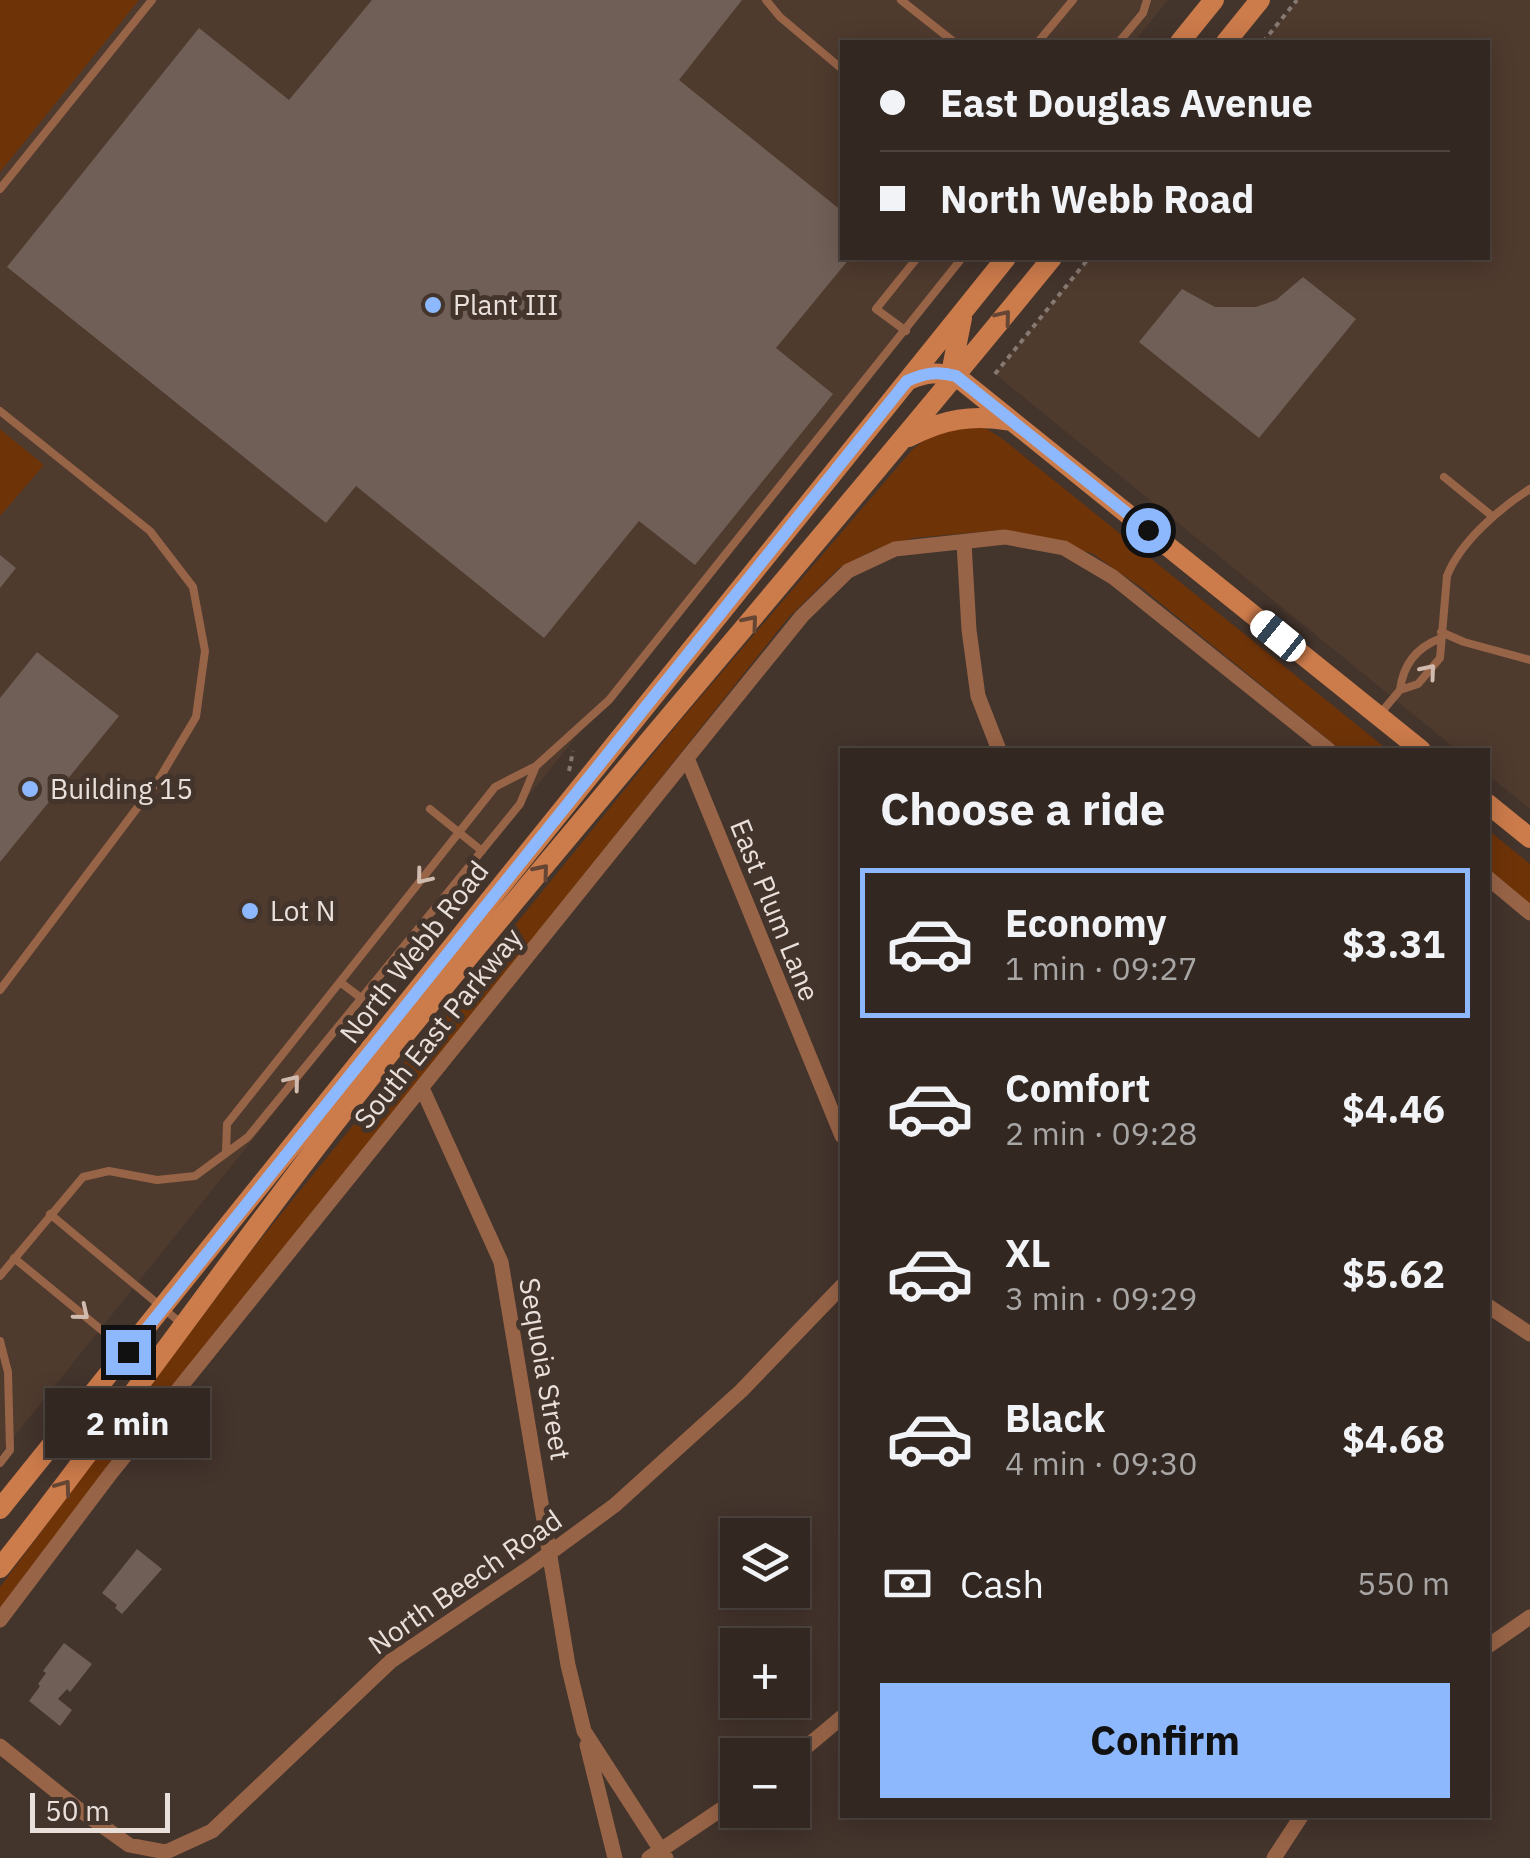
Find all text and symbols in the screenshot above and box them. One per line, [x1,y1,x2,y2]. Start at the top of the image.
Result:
text: East Douglas Avenue [940,78,1313,127]
text: North Webb Road [940,174,1254,223]
place label: Plant III [453,286,558,323]
marker: Plant III [422,294,444,316]
one-way arrow [992,310,1010,328]
route start [1126,508,1171,553]
car [1245,605,1311,667]
one-way arrow [739,615,757,633]
one-way arrow [1417,664,1435,682]
place label: Building 15 [50,770,193,807]
marker: Building 15 [19,778,41,800]
text: Choose a ride [880,779,1165,837]
street label: East Plum Lane [722,813,829,1006]
street label: North Webb Road [331,853,496,1050]
one-way arrow [530,865,548,883]
one-way arrow [417,866,435,884]
place label: Lot N [270,892,336,929]
icon: car [885,898,975,988]
text: Economy [1005,898,1167,947]
marker: Lot N [239,900,261,922]
text: $3.31 [1342,919,1445,968]
street label: South East Parkway [345,920,530,1136]
text: 1 min · 09:27 [1005,947,1198,989]
icon: car [885,1063,975,1153]
text: Comfort [1005,1063,1150,1112]
one-way arrow [281,1076,299,1094]
text: $4.46 [1342,1084,1445,1133]
text: 2 min · 09:28 [1005,1112,1198,1154]
icon: car [885,1228,975,1318]
text: XL [1005,1228,1051,1277]
text: $5.62 [1342,1249,1445,1298]
street label: Sequoia Street [511,1275,580,1463]
text: 3 min · 09:29 [1005,1277,1198,1319]
one-way arrow [70,1302,88,1320]
route end [106,1330,151,1375]
callout: 2 min [46,1387,210,1457]
icon: car [885,1393,975,1483]
text: Black [1005,1393,1105,1442]
text: 2 min [86,1402,169,1444]
text: $4.68 [1342,1414,1445,1463]
text: 4 min · 09:30 [1005,1442,1198,1484]
one-way arrow [53,1480,70,1498]
street label: North Beech Road [361,1501,569,1662]
map controls [720,1518,810,1828]
button: layers [720,1518,810,1608]
icon: cash [880,1556,935,1611]
text: Cash [960,1559,1044,1608]
text: 550 m [1357,1562,1450,1604]
button: + [720,1628,810,1718]
button: Confirm [880,1683,1450,1798]
button: − [720,1738,810,1828]
scale bar [30,1788,170,1832]
text: 50 m [45,1792,110,1829]

